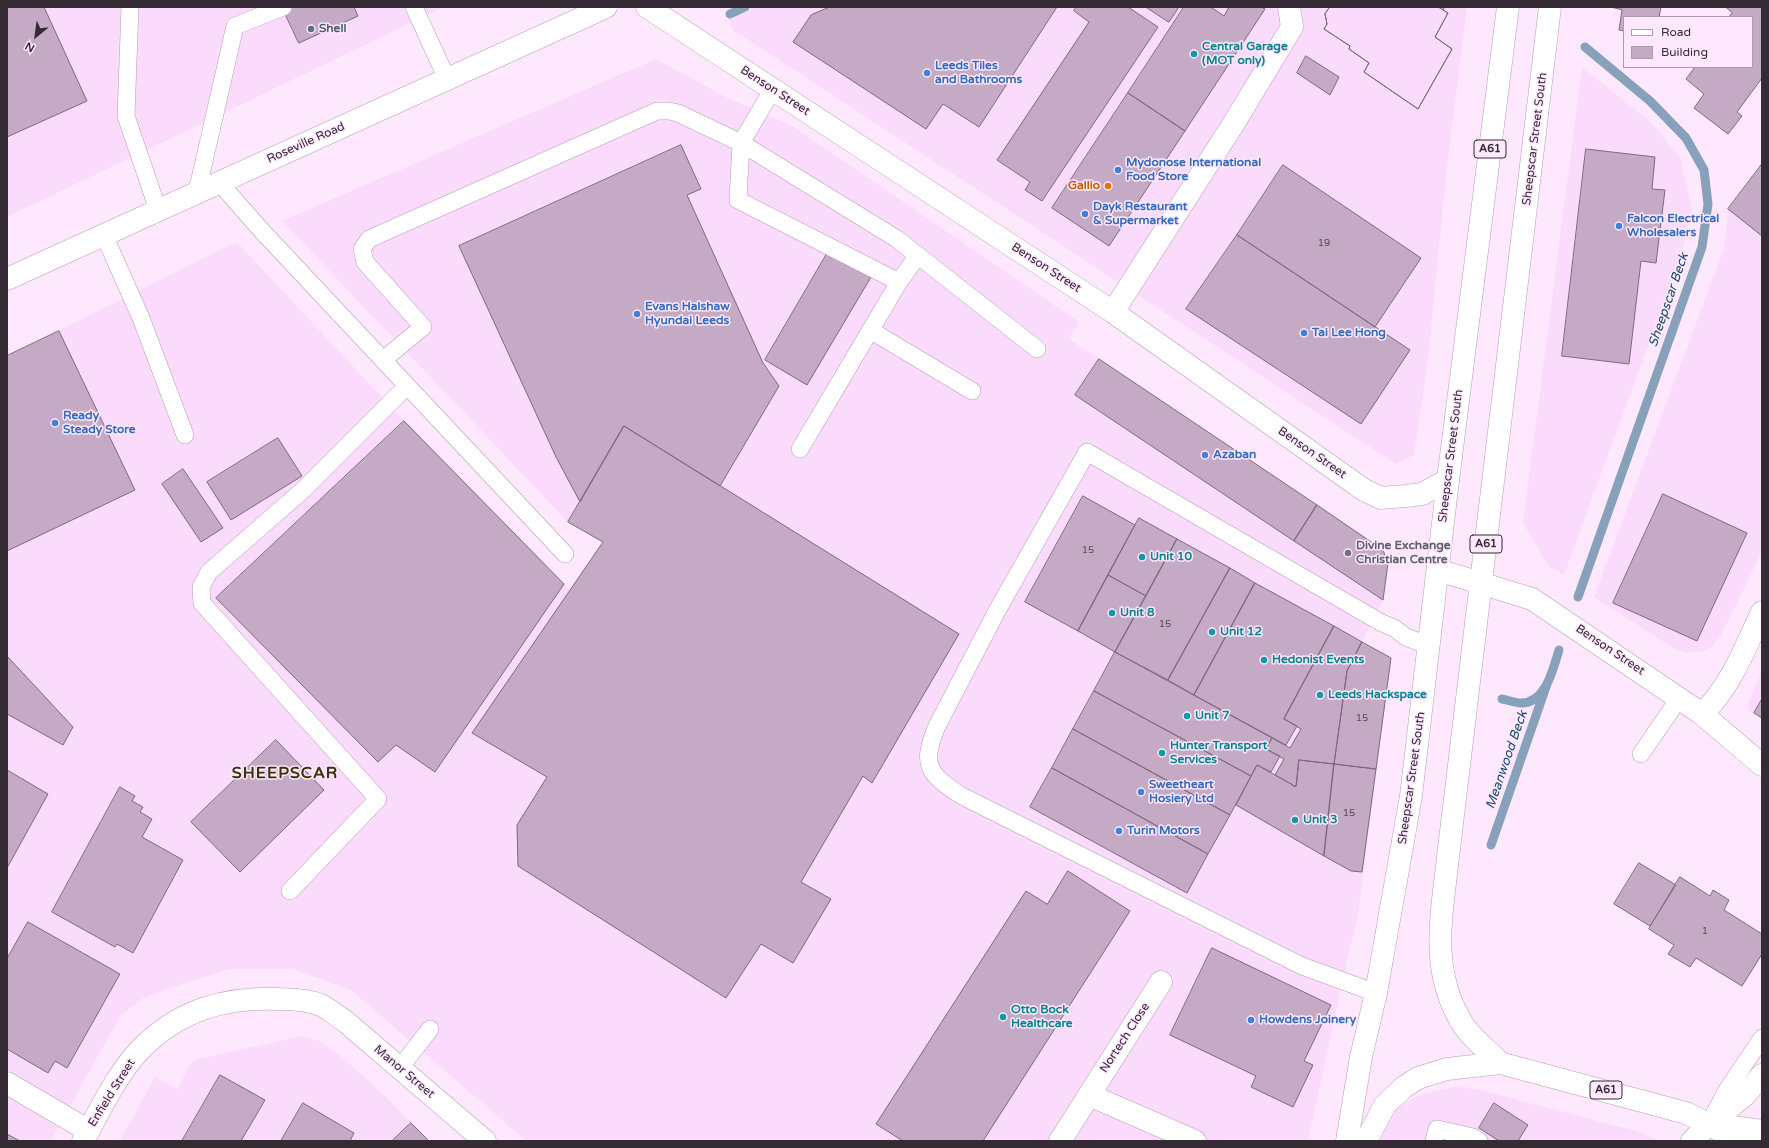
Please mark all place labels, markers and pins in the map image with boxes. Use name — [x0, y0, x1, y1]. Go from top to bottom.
place label: Shell — [319, 22, 346, 36]
marker: Shell — [306, 24, 316, 34]
place label: Central Garage (MOT only) — [1202, 40, 1288, 68]
marker: Central Garage (MOT only) — [1189, 49, 1199, 59]
place label: Leeds Tiles and Bathrooms — [935, 59, 1022, 87]
marker: Leeds Tiles and Bathrooms — [922, 68, 932, 78]
place label: Mydonose International Food Store — [1126, 156, 1261, 184]
marker: Mydonose International Food Store — [1113, 165, 1123, 175]
place label: Gallio — [1068, 179, 1100, 193]
marker: Gallio — [1103, 181, 1113, 191]
place label: Dayk Restaurant & Supermarket — [1093, 200, 1187, 228]
marker: Dayk Restaurant & Supermarket — [1080, 209, 1090, 219]
place label: Falcon Electrical Wholesalers — [1627, 212, 1719, 240]
marker: Falcon Electrical Wholesalers — [1614, 221, 1624, 231]
place label: Evans Halshaw Hyundai Leeds — [645, 300, 730, 328]
marker: Evans Halshaw Hyundai Leeds — [632, 309, 642, 319]
place label: Tai Lee Hong — [1312, 326, 1386, 340]
marker: Tai Lee Hong — [1299, 328, 1309, 338]
place label: Ready Steady Store — [63, 409, 135, 437]
marker: Ready Steady Store — [50, 418, 60, 428]
place label: Azaban — [1213, 448, 1256, 462]
marker: Azaban — [1200, 450, 1210, 460]
place label: Divine Exchange Christian Centre — [1356, 539, 1451, 567]
marker: Divine Exchange Christian Centre — [1343, 548, 1353, 558]
place label: Unit 10 — [1150, 550, 1192, 564]
marker: Unit 10 — [1137, 552, 1147, 562]
place label: Unit 8 — [1120, 606, 1154, 620]
marker: Unit 8 — [1107, 608, 1117, 618]
place label: Unit 12 — [1220, 625, 1262, 639]
marker: Unit 12 — [1207, 627, 1217, 637]
place label: Hedonist Events — [1272, 653, 1364, 667]
marker: Hedonist Events — [1259, 655, 1269, 665]
place label: Leeds Hackspace — [1328, 688, 1427, 702]
marker: Leeds Hackspace — [1315, 690, 1325, 700]
place label: Unit 7 — [1195, 709, 1229, 723]
marker: Unit 7 — [1182, 711, 1192, 721]
place label: Hunter Transport Services — [1170, 739, 1267, 767]
marker: Hunter Transport Services — [1157, 748, 1167, 758]
place label: Sweetheart Hosiery Ltd — [1149, 778, 1214, 806]
marker: Sweetheart Hosiery Ltd — [1136, 787, 1146, 797]
place label: Unit 3 — [1303, 813, 1337, 827]
marker: Unit 3 — [1290, 815, 1300, 825]
place label: Turin Motors — [1127, 824, 1200, 838]
marker: Turin Motors — [1114, 826, 1124, 836]
place label: Otto Bock Healthcare — [1011, 1003, 1073, 1031]
marker: Otto Bock Healthcare — [998, 1012, 1008, 1022]
place label: Howdens Joinery — [1259, 1013, 1356, 1027]
marker: Howdens Joinery — [1246, 1015, 1256, 1025]

